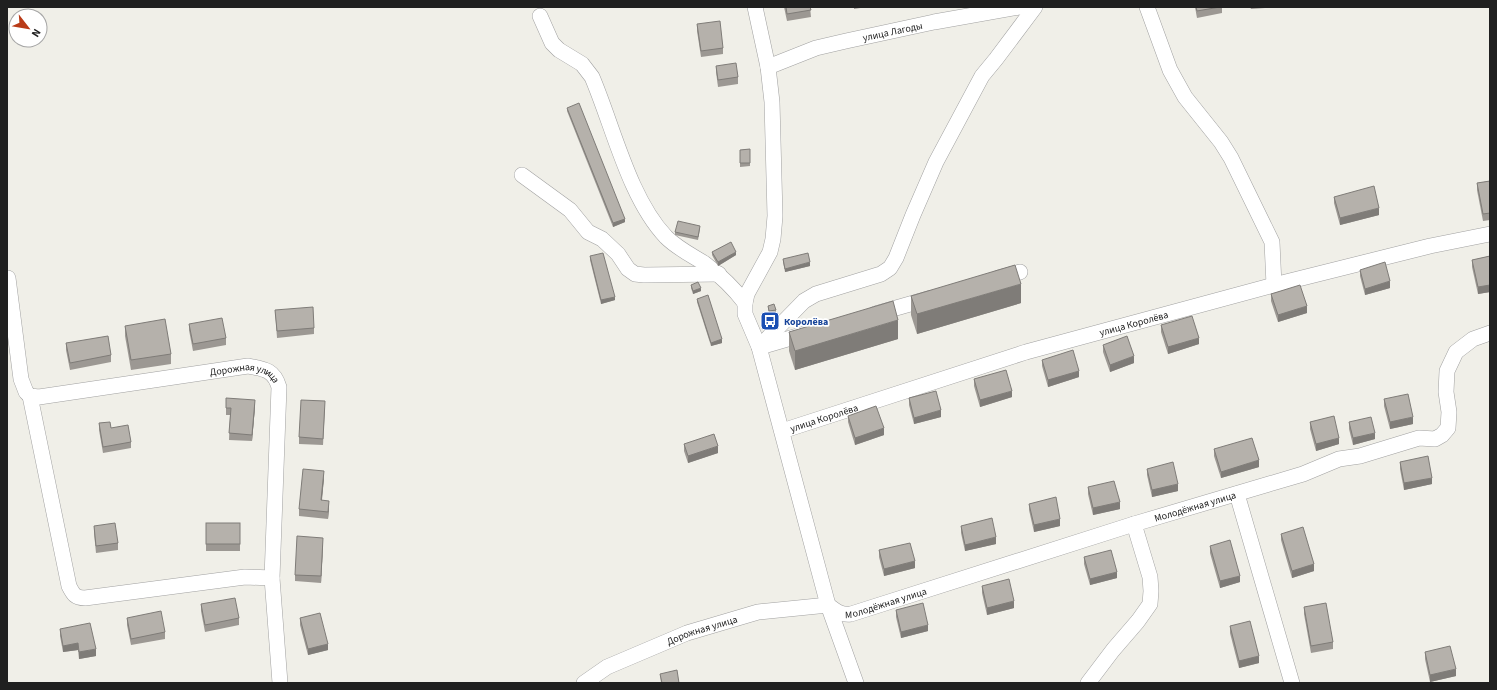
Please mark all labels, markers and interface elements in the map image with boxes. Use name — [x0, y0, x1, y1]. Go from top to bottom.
north arrow — [8, 8, 48, 48]
street label: улица Лагоды — [862, 19, 924, 45]
text: N — [28, 26, 44, 40]
street label: улица Королёва — [1098, 308, 1170, 340]
bus stop icon: Королёва — [759, 310, 781, 332]
place label: Королёва — [784, 315, 828, 329]
street label: Дорожная улица — [209, 360, 283, 386]
street label: улица Королёва — [788, 401, 860, 436]
street label: Молодёжная улица — [1153, 488, 1238, 526]
street label: Молодёжная улица — [845, 584, 929, 622]
street label: Дорожная улица — [665, 613, 739, 649]

